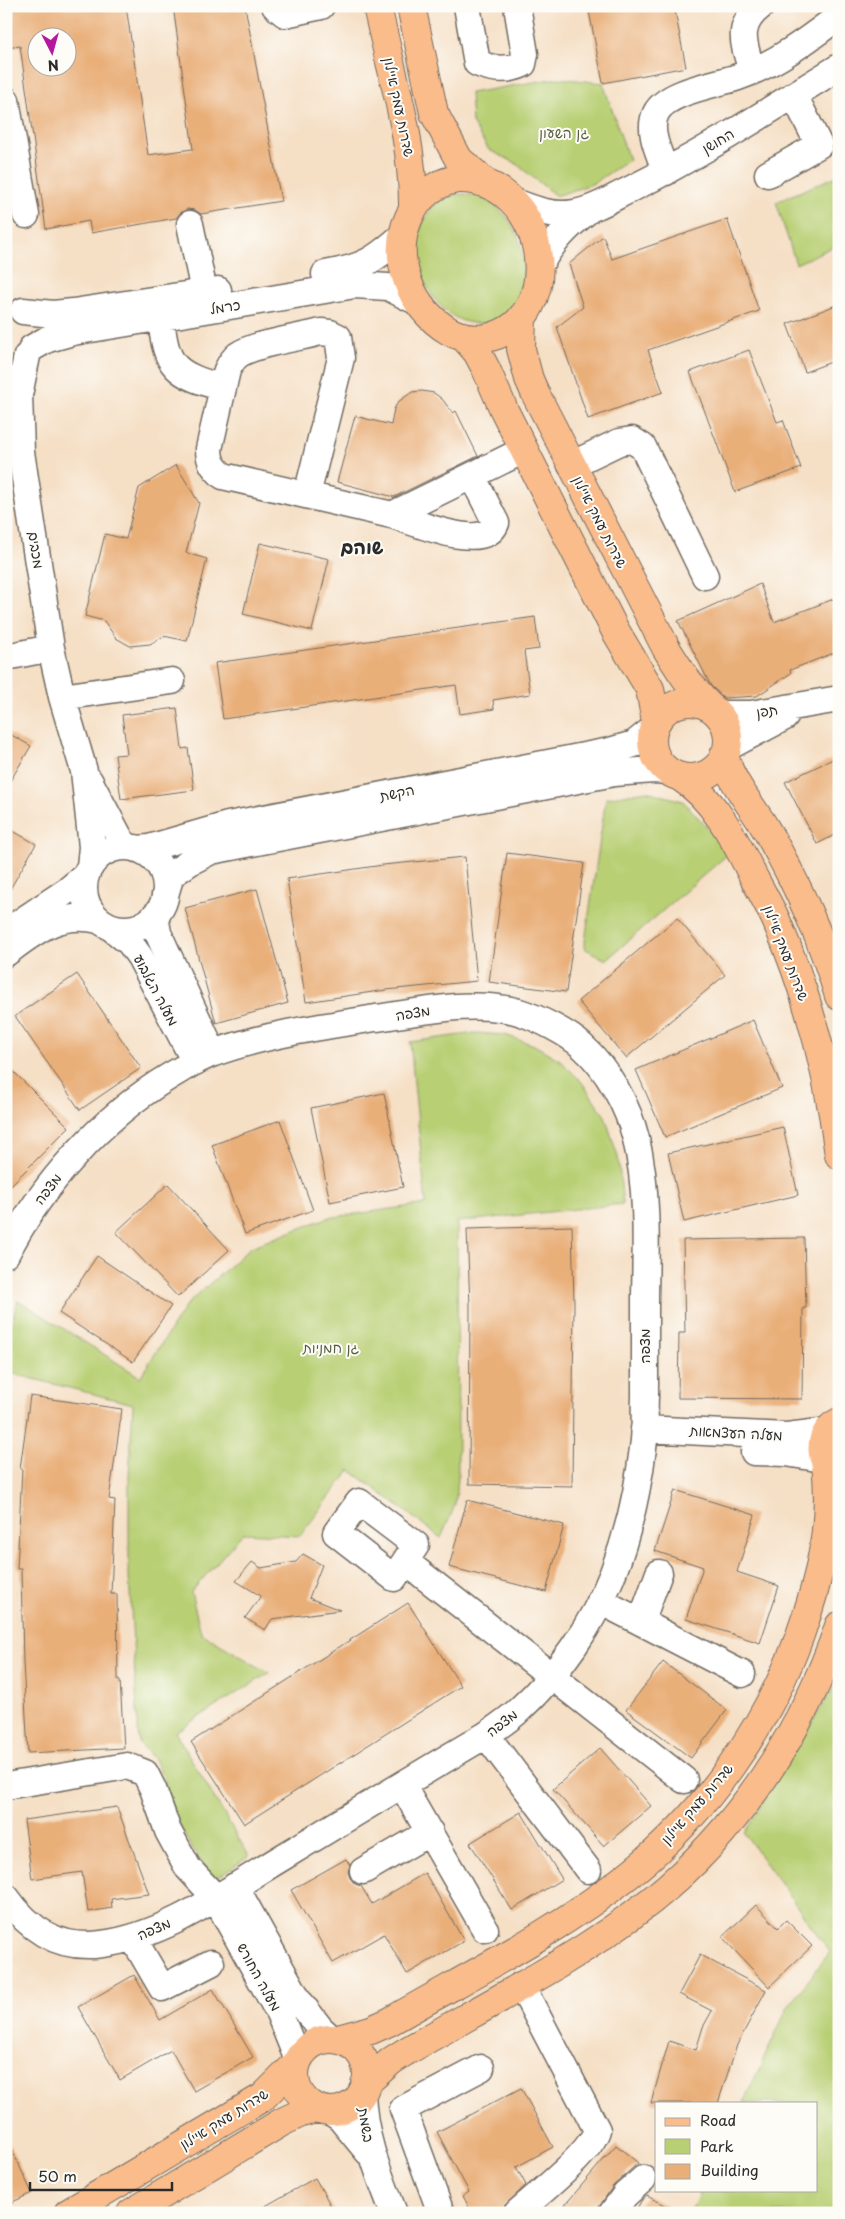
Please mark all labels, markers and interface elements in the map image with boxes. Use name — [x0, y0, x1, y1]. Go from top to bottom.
north arrow — [28, 28, 78, 78]
text: N — [47, 54, 60, 76]
street label: שדרות עמק איילון — [379, 55, 420, 159]
park label: גן השעון — [539, 122, 589, 143]
street label: החושן — [698, 123, 738, 158]
street label: כרמל — [208, 294, 242, 319]
street label: שדרות עמק איילון — [568, 472, 633, 572]
street label: מכבים — [23, 530, 50, 570]
district label: שוהם — [340, 532, 384, 560]
street label: תפן — [755, 698, 779, 723]
street label: הקשת — [377, 779, 416, 806]
street label: שדרות עמק איילון — [759, 902, 815, 1004]
street label: מעלה הגלבוע — [129, 950, 184, 1029]
street label: מצפה — [394, 999, 432, 1026]
street label: מצפה — [29, 1169, 67, 1209]
street label: מצפה — [634, 1329, 655, 1363]
park label: גן חמניות — [302, 1337, 360, 1358]
street label: מעלה העצמאות — [688, 1420, 783, 1445]
street label: מצפה — [481, 1704, 522, 1741]
street label: שדרות עמק איילון — [655, 1758, 738, 1849]
street label: מצפה — [134, 1912, 174, 1945]
street label: מעלה החורש — [232, 1939, 287, 2015]
street label: שדרות עמק איילון — [175, 2083, 273, 2154]
legend — [655, 2102, 818, 2192]
street label: בשמת — [353, 2105, 380, 2144]
text: Road — [700, 2108, 736, 2131]
text: Park — [700, 2134, 734, 2157]
text: Building — [700, 2158, 759, 2181]
scale bar — [30, 2159, 172, 2191]
text: 50 m — [38, 2164, 77, 2187]

